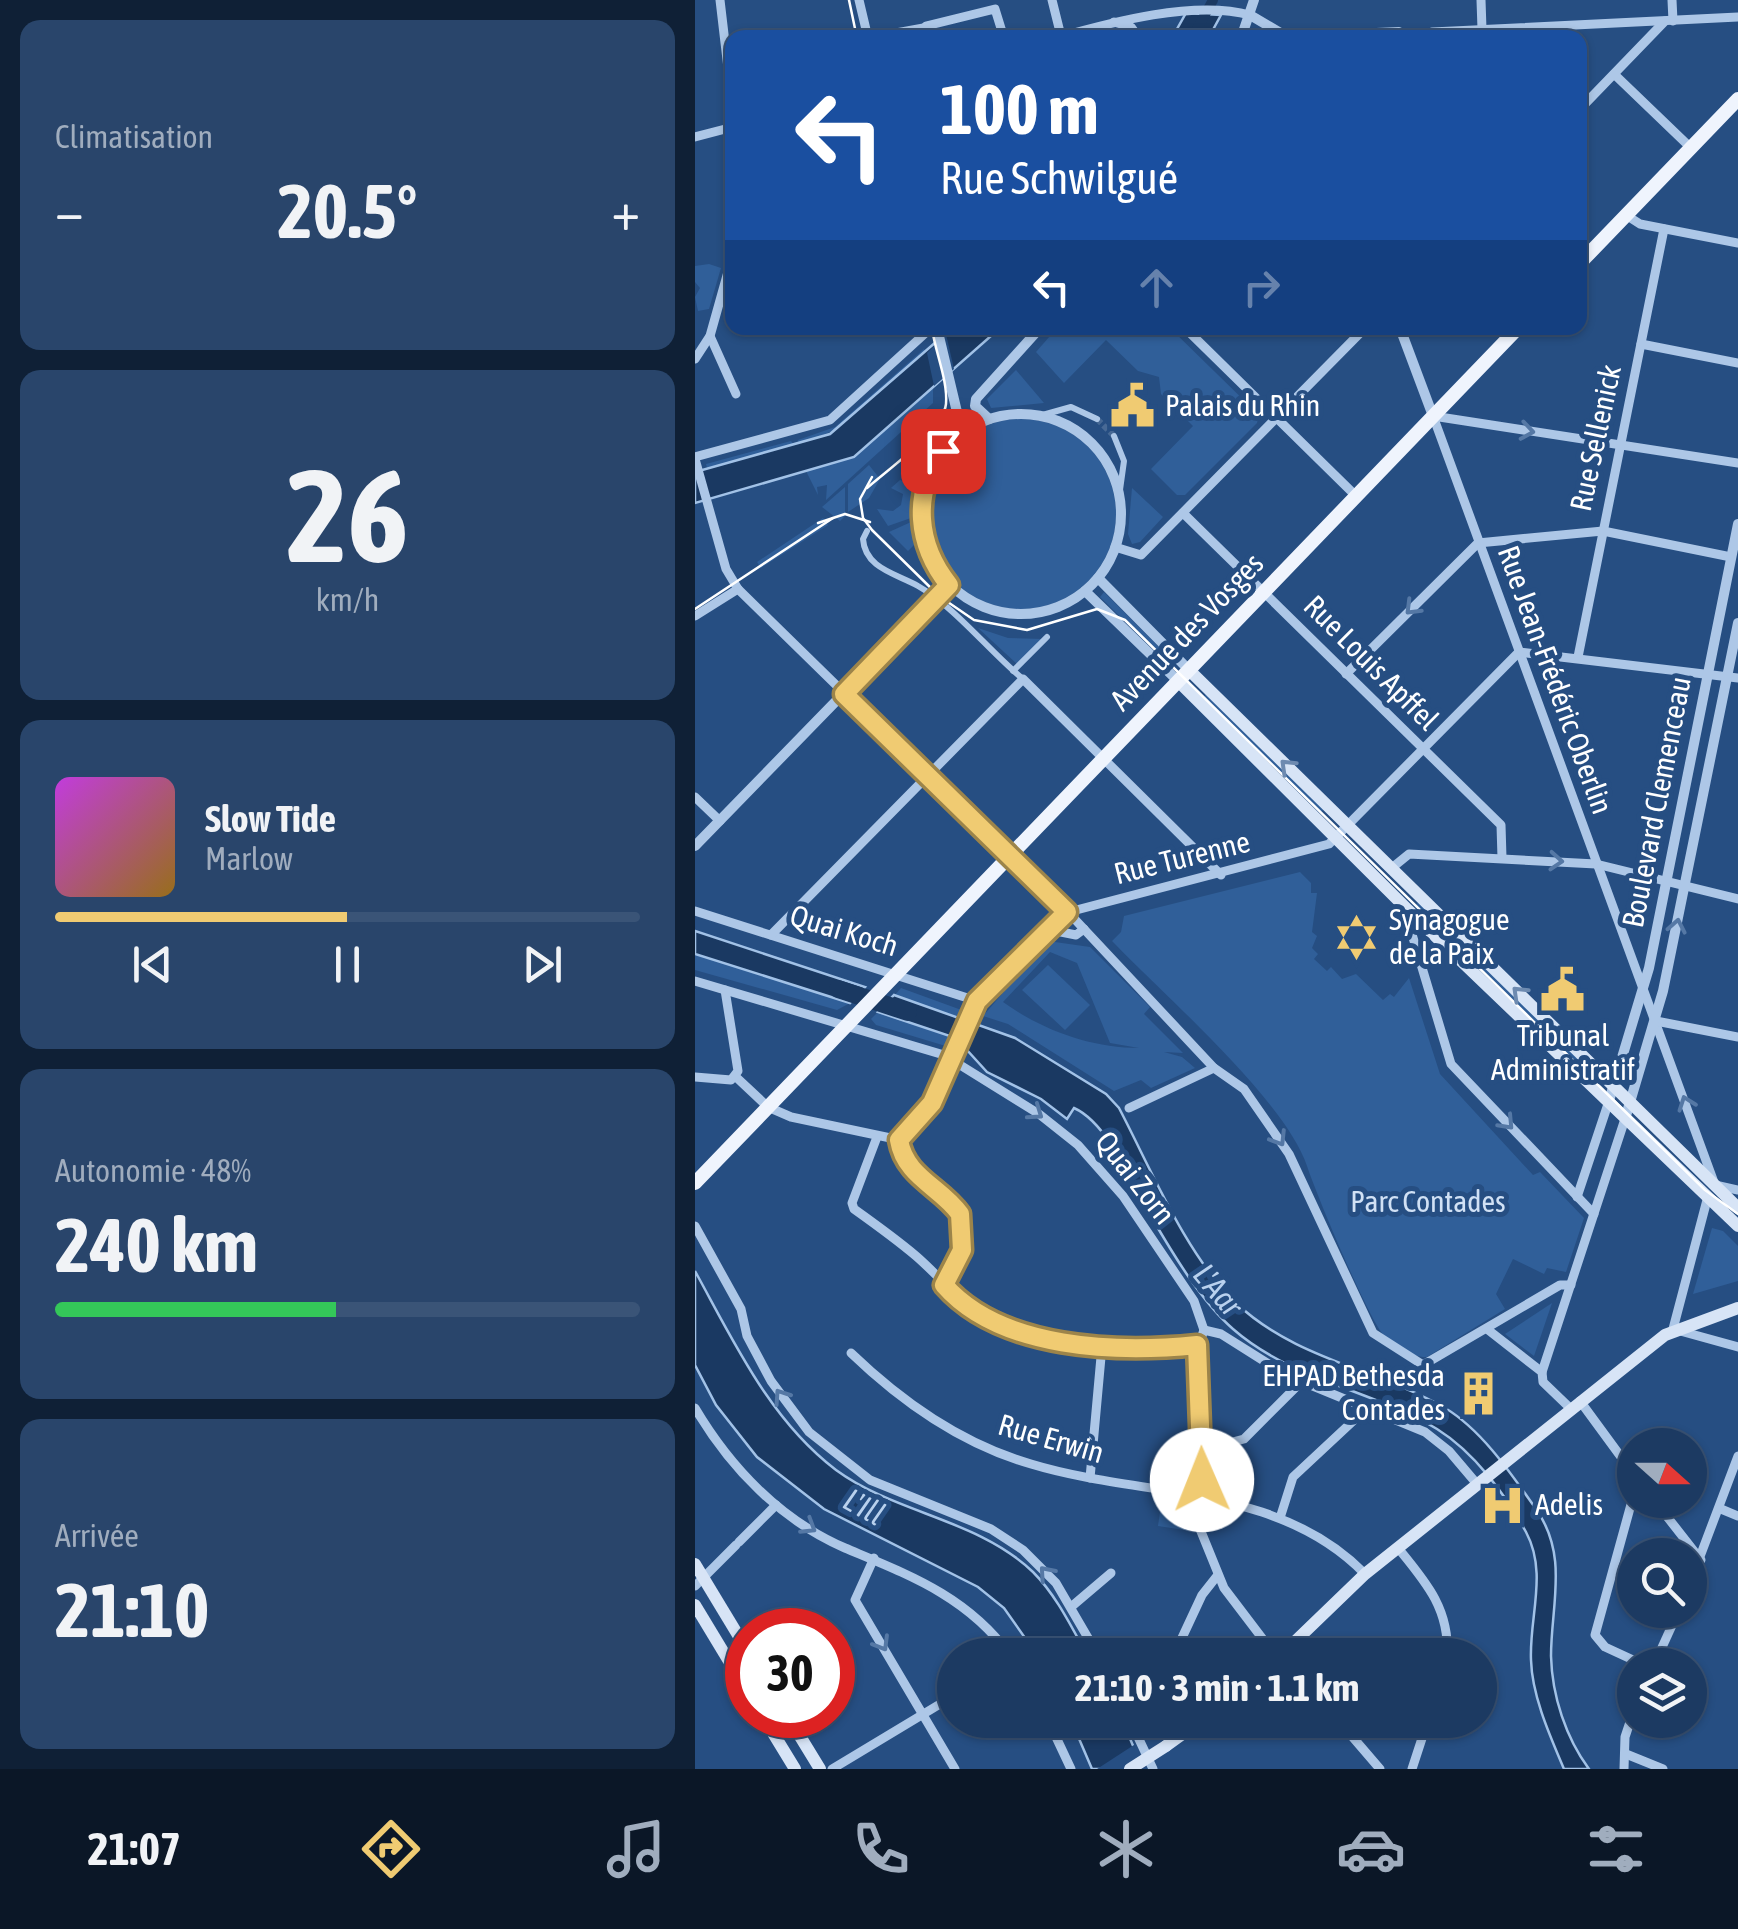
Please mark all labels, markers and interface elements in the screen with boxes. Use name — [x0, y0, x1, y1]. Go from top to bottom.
text: 100 m — [940, 69, 1099, 149]
icon: left — [775, 70, 905, 200]
text: Climatisation — [55, 118, 213, 155]
text: Rue Schwilgué — [940, 152, 1178, 204]
text: 20.5° — [278, 168, 417, 254]
text: − — [55, 179, 84, 242]
text: + — [611, 179, 640, 242]
icon: left — [1024, 260, 1079, 315]
icon: ahead — [1129, 260, 1184, 315]
icon: right — [1234, 260, 1289, 315]
street label: Rue Sellenick — [1563, 362, 1627, 514]
public building icon: Palais du Rhin — [1108, 382, 1156, 430]
place label: Palais du Rhin — [1165, 388, 1320, 422]
pin — [901, 409, 986, 494]
one-way arrow — [1518, 419, 1535, 440]
icon: arrive — [916, 424, 971, 479]
text: 26 — [286, 441, 409, 590]
street label: Rue Jean-Frédéric Oberlin — [1492, 541, 1620, 818]
street label: Avenue des Vosges — [1103, 546, 1270, 717]
text: km/h — [316, 581, 379, 618]
street label: Rue Louis Apffel — [1298, 588, 1446, 736]
one-way arrow — [1406, 596, 1424, 614]
street label: Boulevard Clemenceau — [1615, 674, 1697, 930]
one-way arrow — [1281, 759, 1299, 777]
text: Slow Tide — [205, 797, 336, 840]
street label: Rue Turenne — [1110, 824, 1253, 890]
text: Marlow — [205, 840, 293, 877]
one-way arrow — [1548, 850, 1564, 871]
street label: Quai Koch — [786, 898, 902, 963]
place label: Synagogue de la Paix — [1389, 902, 1510, 970]
synagogue icon: Synagogue de la Paix — [1332, 913, 1380, 961]
one-way arrow — [1665, 918, 1686, 935]
icon: previous — [125, 937, 180, 992]
icon: pause — [320, 937, 375, 992]
icon: next — [515, 937, 570, 992]
public building icon: Tribunal Administratif — [1539, 965, 1587, 1013]
one-way arrow — [1512, 987, 1530, 1005]
place label: Tribunal Administratif — [1491, 1018, 1635, 1086]
one-way arrow — [1677, 1096, 1698, 1113]
one-way arrow — [1026, 1100, 1044, 1119]
one-way arrow — [1495, 1111, 1513, 1130]
street label: Quai Zorn — [1089, 1124, 1182, 1230]
one-way arrow — [1267, 1128, 1286, 1146]
text: Autonomie · 48% — [55, 1152, 251, 1189]
park label: Parc Contades — [1350, 1184, 1506, 1218]
text: 240 km — [55, 1202, 258, 1288]
water label: L'Aar — [1186, 1256, 1252, 1324]
place label: EHPAD Bethesda Contades — [1262, 1358, 1445, 1426]
building icon: EHPAD Bethesda Contades — [1454, 1369, 1502, 1417]
one-way arrow — [775, 1389, 793, 1408]
street label: Rue Erwin — [995, 1407, 1108, 1469]
position arrow — [1150, 1428, 1254, 1532]
north arrow — [1617, 1428, 1707, 1518]
map controls — [1617, 1428, 1707, 1738]
water label: L'Ill — [837, 1480, 891, 1533]
hospital icon: Adelis — [1478, 1481, 1526, 1529]
place label: Adelis — [1535, 1487, 1603, 1521]
one-way arrow — [798, 1515, 816, 1534]
text: Arrivée — [55, 1517, 139, 1554]
button: search — [1617, 1538, 1707, 1628]
one-way arrow — [1040, 1566, 1058, 1585]
text: 21:10 — [55, 1567, 209, 1653]
speed limit sign: 30 — [725, 1608, 855, 1738]
one-way arrow — [870, 1633, 889, 1651]
button: layers — [1617, 1648, 1707, 1738]
text: 21:10 · 3 min · 1.1 km — [1075, 1666, 1359, 1709]
icon: directions — [356, 1814, 426, 1884]
icon: music — [601, 1814, 671, 1884]
icon: phone — [846, 1814, 916, 1884]
icon: climate — [1091, 1814, 1161, 1884]
icon: car — [1336, 1814, 1406, 1884]
icon: filters — [1581, 1814, 1651, 1884]
text: 21:07 — [87, 1823, 181, 1875]

